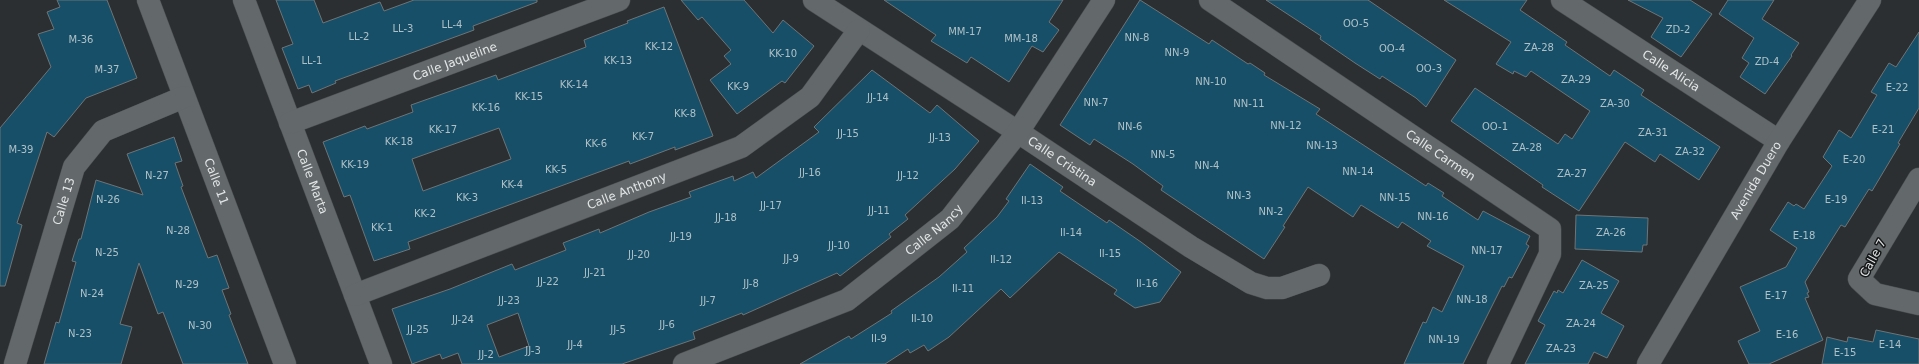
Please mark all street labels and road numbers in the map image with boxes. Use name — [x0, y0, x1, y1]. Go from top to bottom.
street label: Calle Jaqueline — [411, 39, 499, 83]
street label: Calle Alicia — [1640, 47, 1702, 95]
street label: Calle Carmen — [1403, 127, 1478, 184]
street label: Calle Cristina — [1025, 133, 1099, 189]
street label: Avenida Duero — [1728, 139, 1784, 222]
street label: Calle Marta — [294, 147, 331, 216]
street label: Calle 11 — [201, 156, 232, 207]
street label: Calle Anthony — [585, 169, 668, 212]
street label: Calle 13 — [50, 176, 77, 227]
street label: Calle Nancy — [903, 202, 966, 258]
street label: Calle 7 — [1857, 237, 1889, 279]

